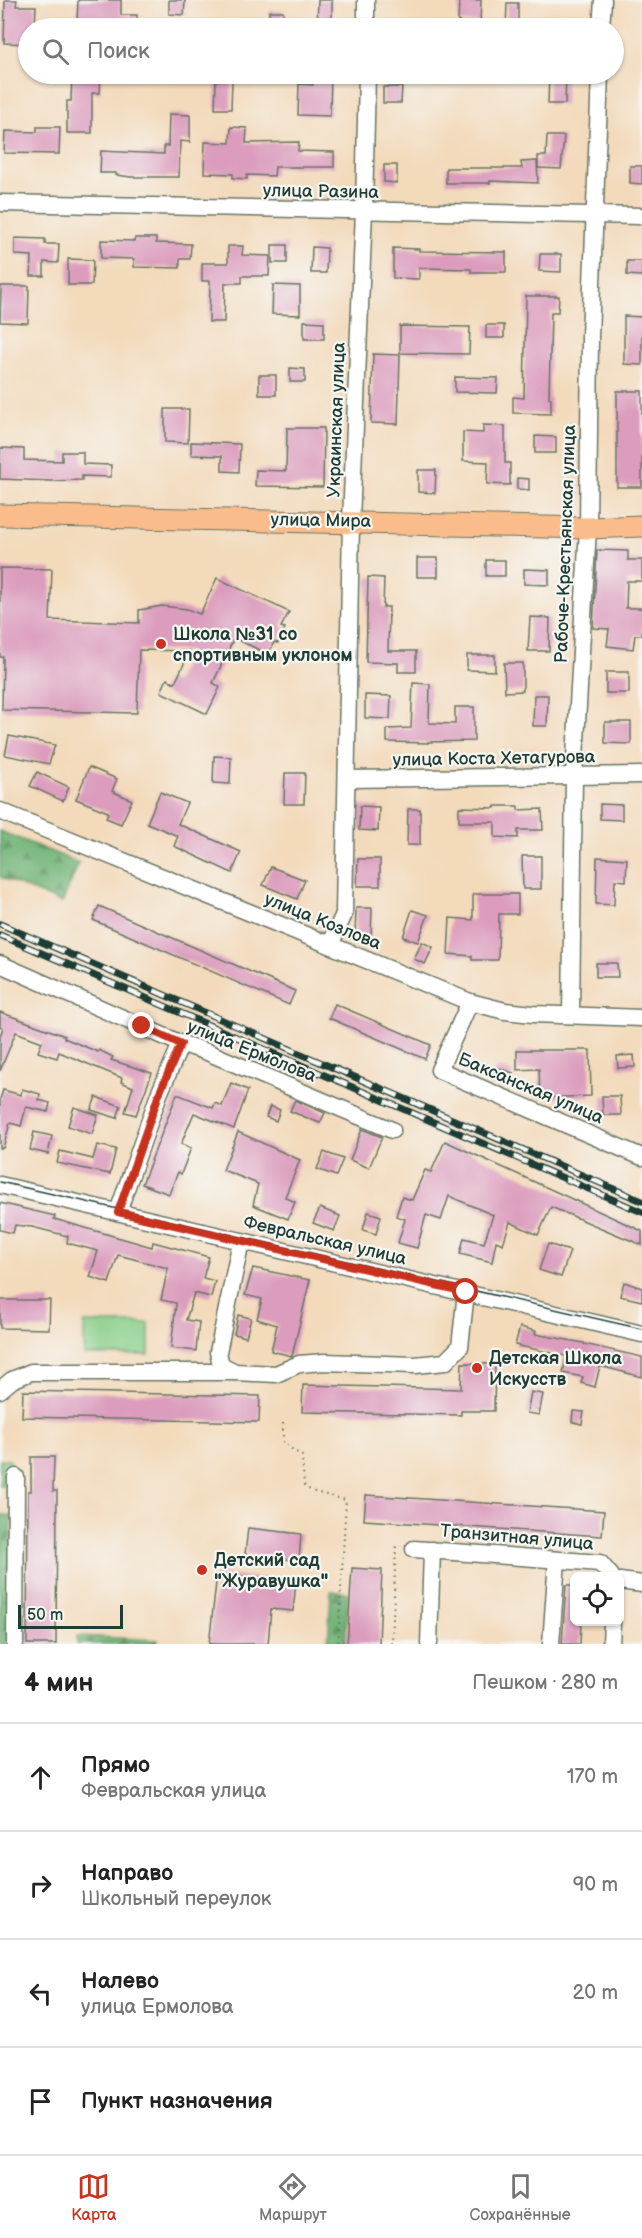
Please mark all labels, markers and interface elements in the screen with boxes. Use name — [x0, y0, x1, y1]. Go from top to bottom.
search box — [18, 18, 624, 84]
icon: search — [39, 35, 72, 68]
text: Поиск — [87, 38, 150, 65]
street label: улица Разина — [263, 180, 380, 203]
street label: Украинская улица — [323, 341, 350, 498]
street label: Рабоче-Крестьянская улица — [551, 424, 580, 664]
street label: улица Мира — [271, 509, 372, 532]
place label: Школа №31 со спортивным уклоном — [173, 624, 353, 666]
marker: Школа №31 со спортивным уклоном — [154, 637, 168, 651]
street label: улица Коста Хетагурова — [393, 746, 596, 771]
street label: улица Козлова — [261, 889, 384, 955]
route end — [128, 1012, 154, 1038]
street label: улица Ермолова — [184, 1016, 320, 1087]
street label: Баксанская улица — [455, 1048, 607, 1129]
street label: Февральская улица — [241, 1212, 409, 1270]
route start — [452, 1278, 478, 1304]
place label: Детская Школа Искусств — [489, 1348, 622, 1390]
marker: Детская Школа Искусств — [470, 1361, 484, 1375]
street label: Транзитная улица — [439, 1520, 595, 1555]
place label: Детский сад "Журавушка" — [214, 1550, 328, 1592]
marker: Детский сад "Журавушка" — [195, 1563, 209, 1577]
map controls — [570, 1572, 624, 1626]
button: locate — [570, 1572, 624, 1626]
scale bar — [18, 1602, 123, 1630]
text: 50 m — [27, 1606, 63, 1625]
text: 4 мин — [24, 1668, 93, 1699]
text: Пешком · 280 m — [472, 1671, 618, 1695]
text: Прямо — [81, 1752, 150, 1779]
icon: ahead — [24, 1761, 57, 1794]
text: 170 m — [567, 1765, 618, 1789]
text: Февральская улица — [81, 1779, 266, 1803]
text: Направо — [81, 1860, 173, 1887]
icon: right — [24, 1869, 57, 1902]
text: 90 m — [573, 1873, 618, 1897]
text: Школьный переулок — [81, 1887, 271, 1911]
text: Налево — [81, 1968, 159, 1995]
icon: left — [24, 1977, 57, 2010]
text: 20 m — [573, 1981, 618, 2005]
text: улица Ермолова — [81, 1995, 234, 2019]
icon: arrive — [24, 2085, 57, 2118]
text: Пункт назначения — [81, 2088, 273, 2115]
tab: Карта — [71, 2170, 116, 2225]
tab: Маршрут — [259, 2170, 327, 2225]
tab: Сохранённые — [470, 2170, 571, 2225]

